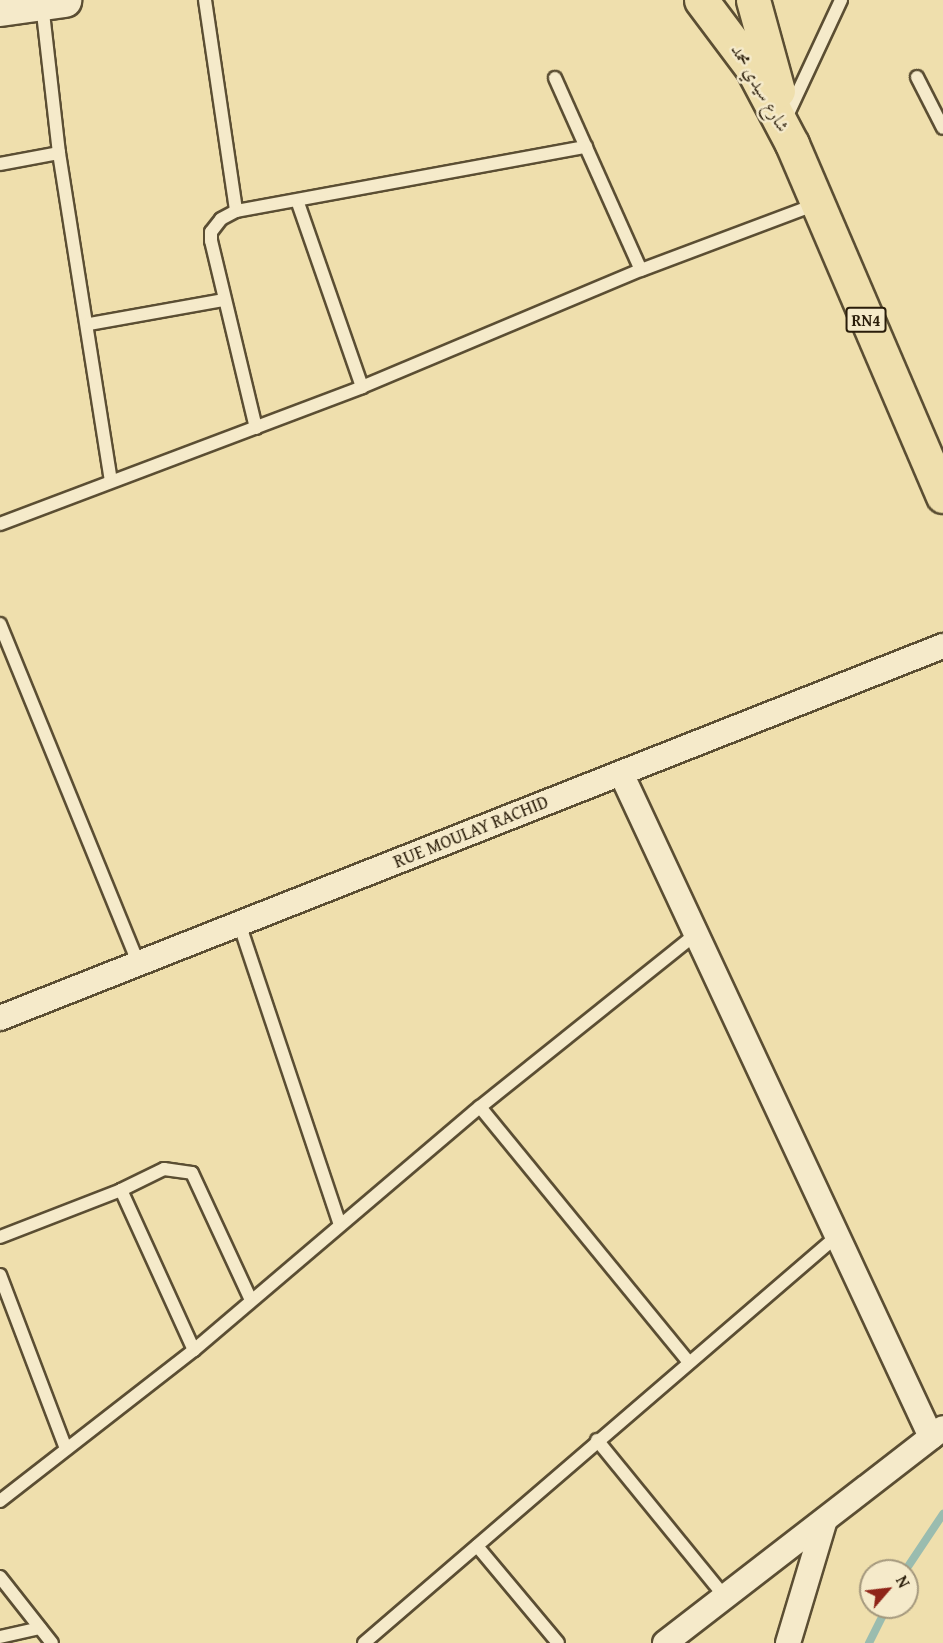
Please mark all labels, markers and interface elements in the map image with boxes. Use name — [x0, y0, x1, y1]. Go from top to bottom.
street label: شارع سيدي محمد — [726, 40, 794, 136]
road number: RN4 — [845, 307, 887, 333]
street label: RUE MOULAY RACHID — [390, 791, 552, 873]
north arrow — [859, 1559, 919, 1619]
text: N — [890, 1571, 916, 1592]

